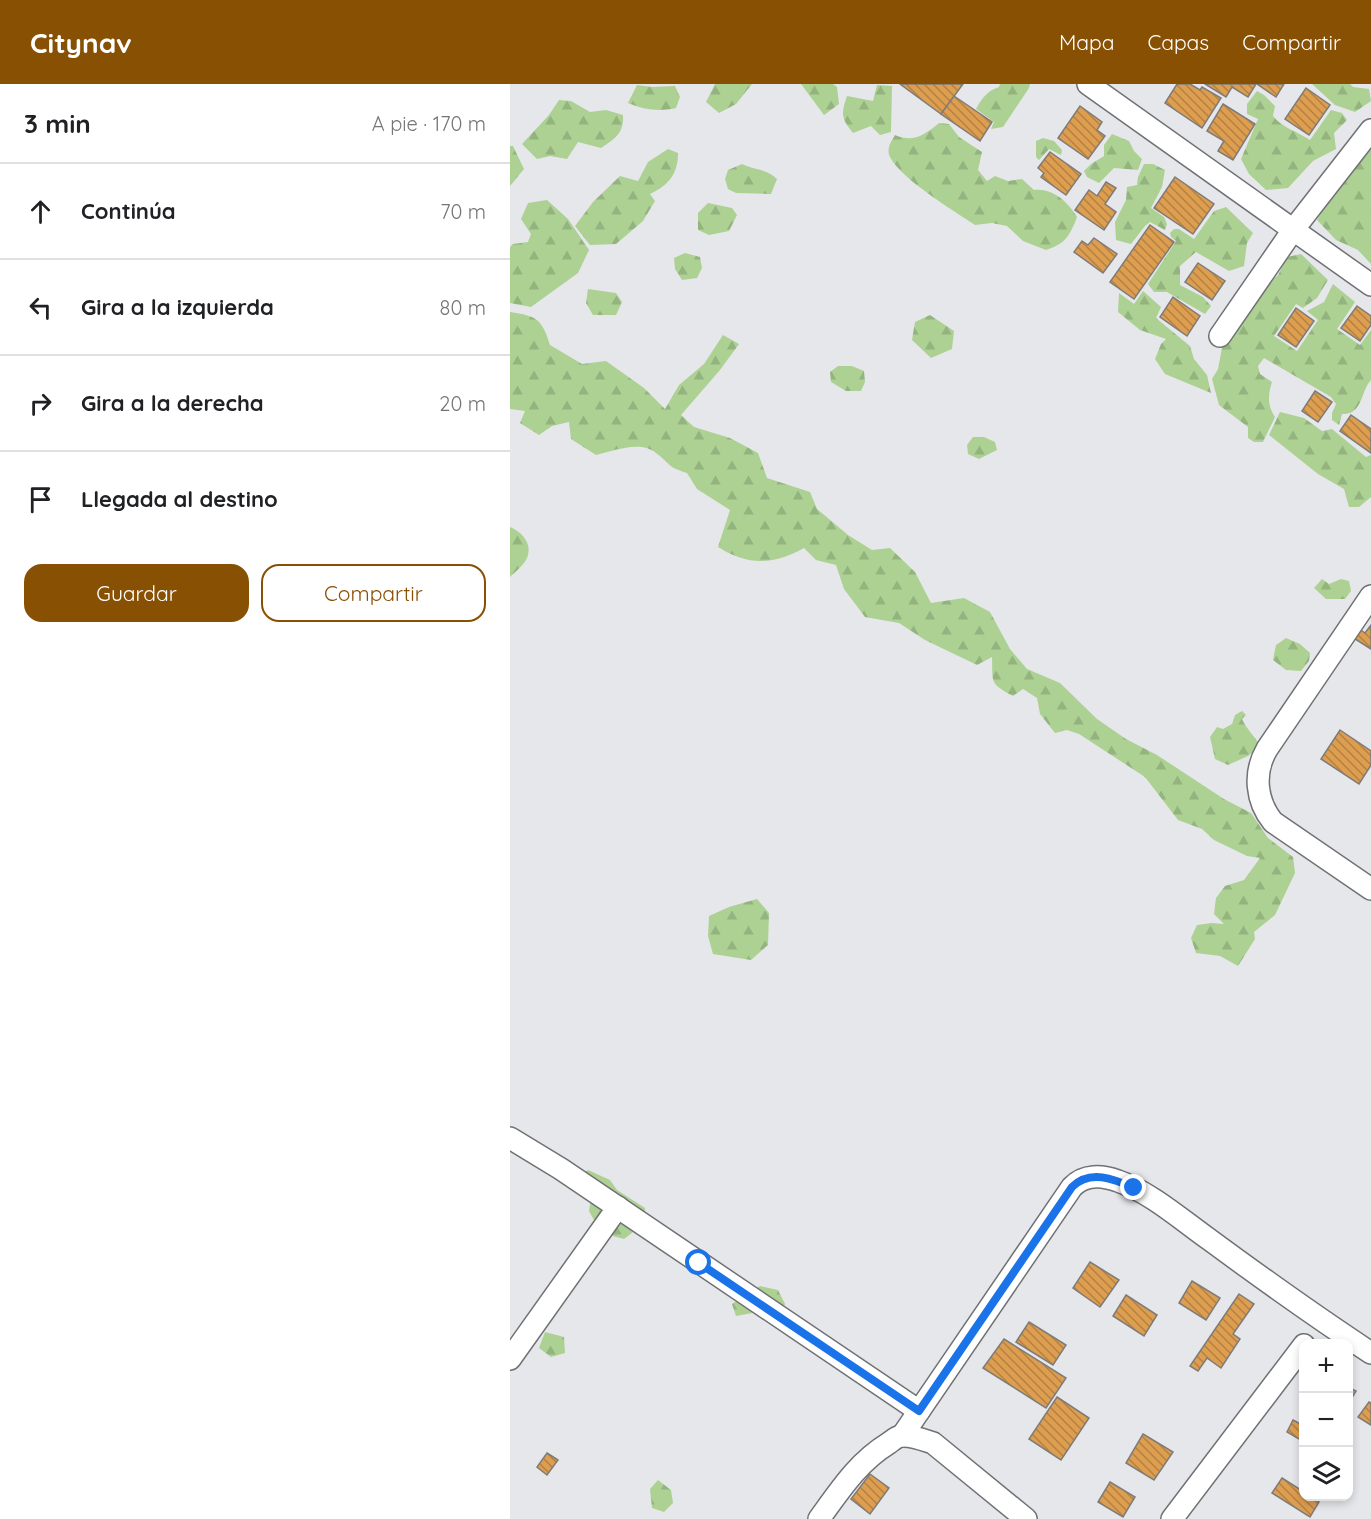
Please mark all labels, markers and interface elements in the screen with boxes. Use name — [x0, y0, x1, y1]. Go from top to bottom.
text: Citynav — [30, 25, 132, 60]
text: Mapa — [1059, 29, 1114, 55]
text: Capas — [1147, 29, 1209, 55]
text: Compartir — [1242, 29, 1341, 55]
text: 3 min — [24, 107, 91, 140]
text: A pie · 170 m — [372, 111, 486, 136]
icon: ahead — [24, 195, 57, 228]
text: Continúa — [81, 197, 176, 225]
text: 70 m — [440, 199, 486, 224]
icon: left — [24, 291, 57, 324]
text: Gira a la izquierda — [81, 293, 274, 321]
text: 80 m — [440, 295, 486, 320]
icon: right — [24, 387, 57, 420]
text: Gira a la derecha — [81, 389, 264, 417]
text: 20 m — [439, 391, 486, 416]
icon: arrive — [24, 483, 57, 516]
text: Llegada al destino — [81, 485, 278, 513]
button: Guardar — [24, 564, 249, 622]
button: Compartir — [261, 564, 486, 622]
route end — [1120, 1174, 1146, 1200]
route start — [685, 1249, 711, 1275]
map controls — [1299, 1339, 1353, 1501]
button: + — [1299, 1339, 1353, 1393]
button: − — [1299, 1393, 1353, 1447]
button: layers — [1299, 1447, 1353, 1501]

